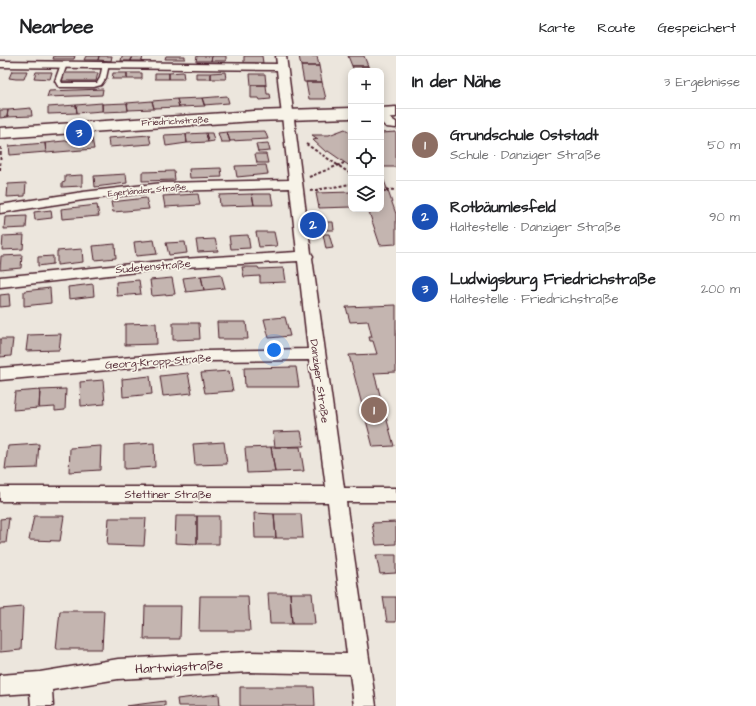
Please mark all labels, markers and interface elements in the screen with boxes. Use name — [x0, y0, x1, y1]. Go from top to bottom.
text: Nearbee — [20, 14, 94, 41]
text: Karte — [539, 18, 575, 38]
text: Route — [597, 18, 635, 38]
text: Gespeichert — [657, 18, 736, 38]
map controls — [348, 68, 384, 212]
button: + — [348, 68, 384, 104]
text: In der Nähe — [412, 70, 501, 94]
text: 3 Ergebnisse — [664, 73, 740, 91]
button: − — [348, 104, 384, 140]
street label: Friedrichstraße — [141, 113, 209, 130]
pin: 3 — [66, 118, 92, 148]
text: Grundschule Oststadt — [450, 125, 599, 146]
text: 1 — [424, 136, 426, 154]
text: 50 m — [707, 136, 740, 154]
button: locate — [348, 140, 384, 176]
text: Schule · Danziger Straße — [450, 146, 601, 164]
button: layers — [348, 176, 384, 212]
street label: Egerländer Straße — [107, 181, 187, 200]
text: Rotbäumlesfeld — [450, 197, 556, 218]
text: 2 — [421, 208, 429, 226]
text: 90 m — [709, 208, 740, 226]
pin: 2 — [300, 210, 326, 240]
text: Haltestelle · Danziger Straße — [450, 218, 621, 236]
street label: Sudetenstraße — [115, 256, 191, 277]
text: Ludwigsburg Friedrichstraße — [450, 269, 656, 290]
text: 3 — [422, 280, 428, 298]
text: 200 m — [701, 280, 740, 298]
text: Haltestelle · Friedrichstraße — [450, 290, 618, 308]
street label: Danziger Straße — [305, 338, 333, 424]
your location — [264, 340, 284, 360]
street label: Georg-Kropp-Straße — [104, 350, 212, 374]
pin: 1 — [361, 395, 387, 425]
street label: Stettiner Straße — [125, 487, 212, 502]
street label: Hartwigstraße — [135, 656, 223, 679]

